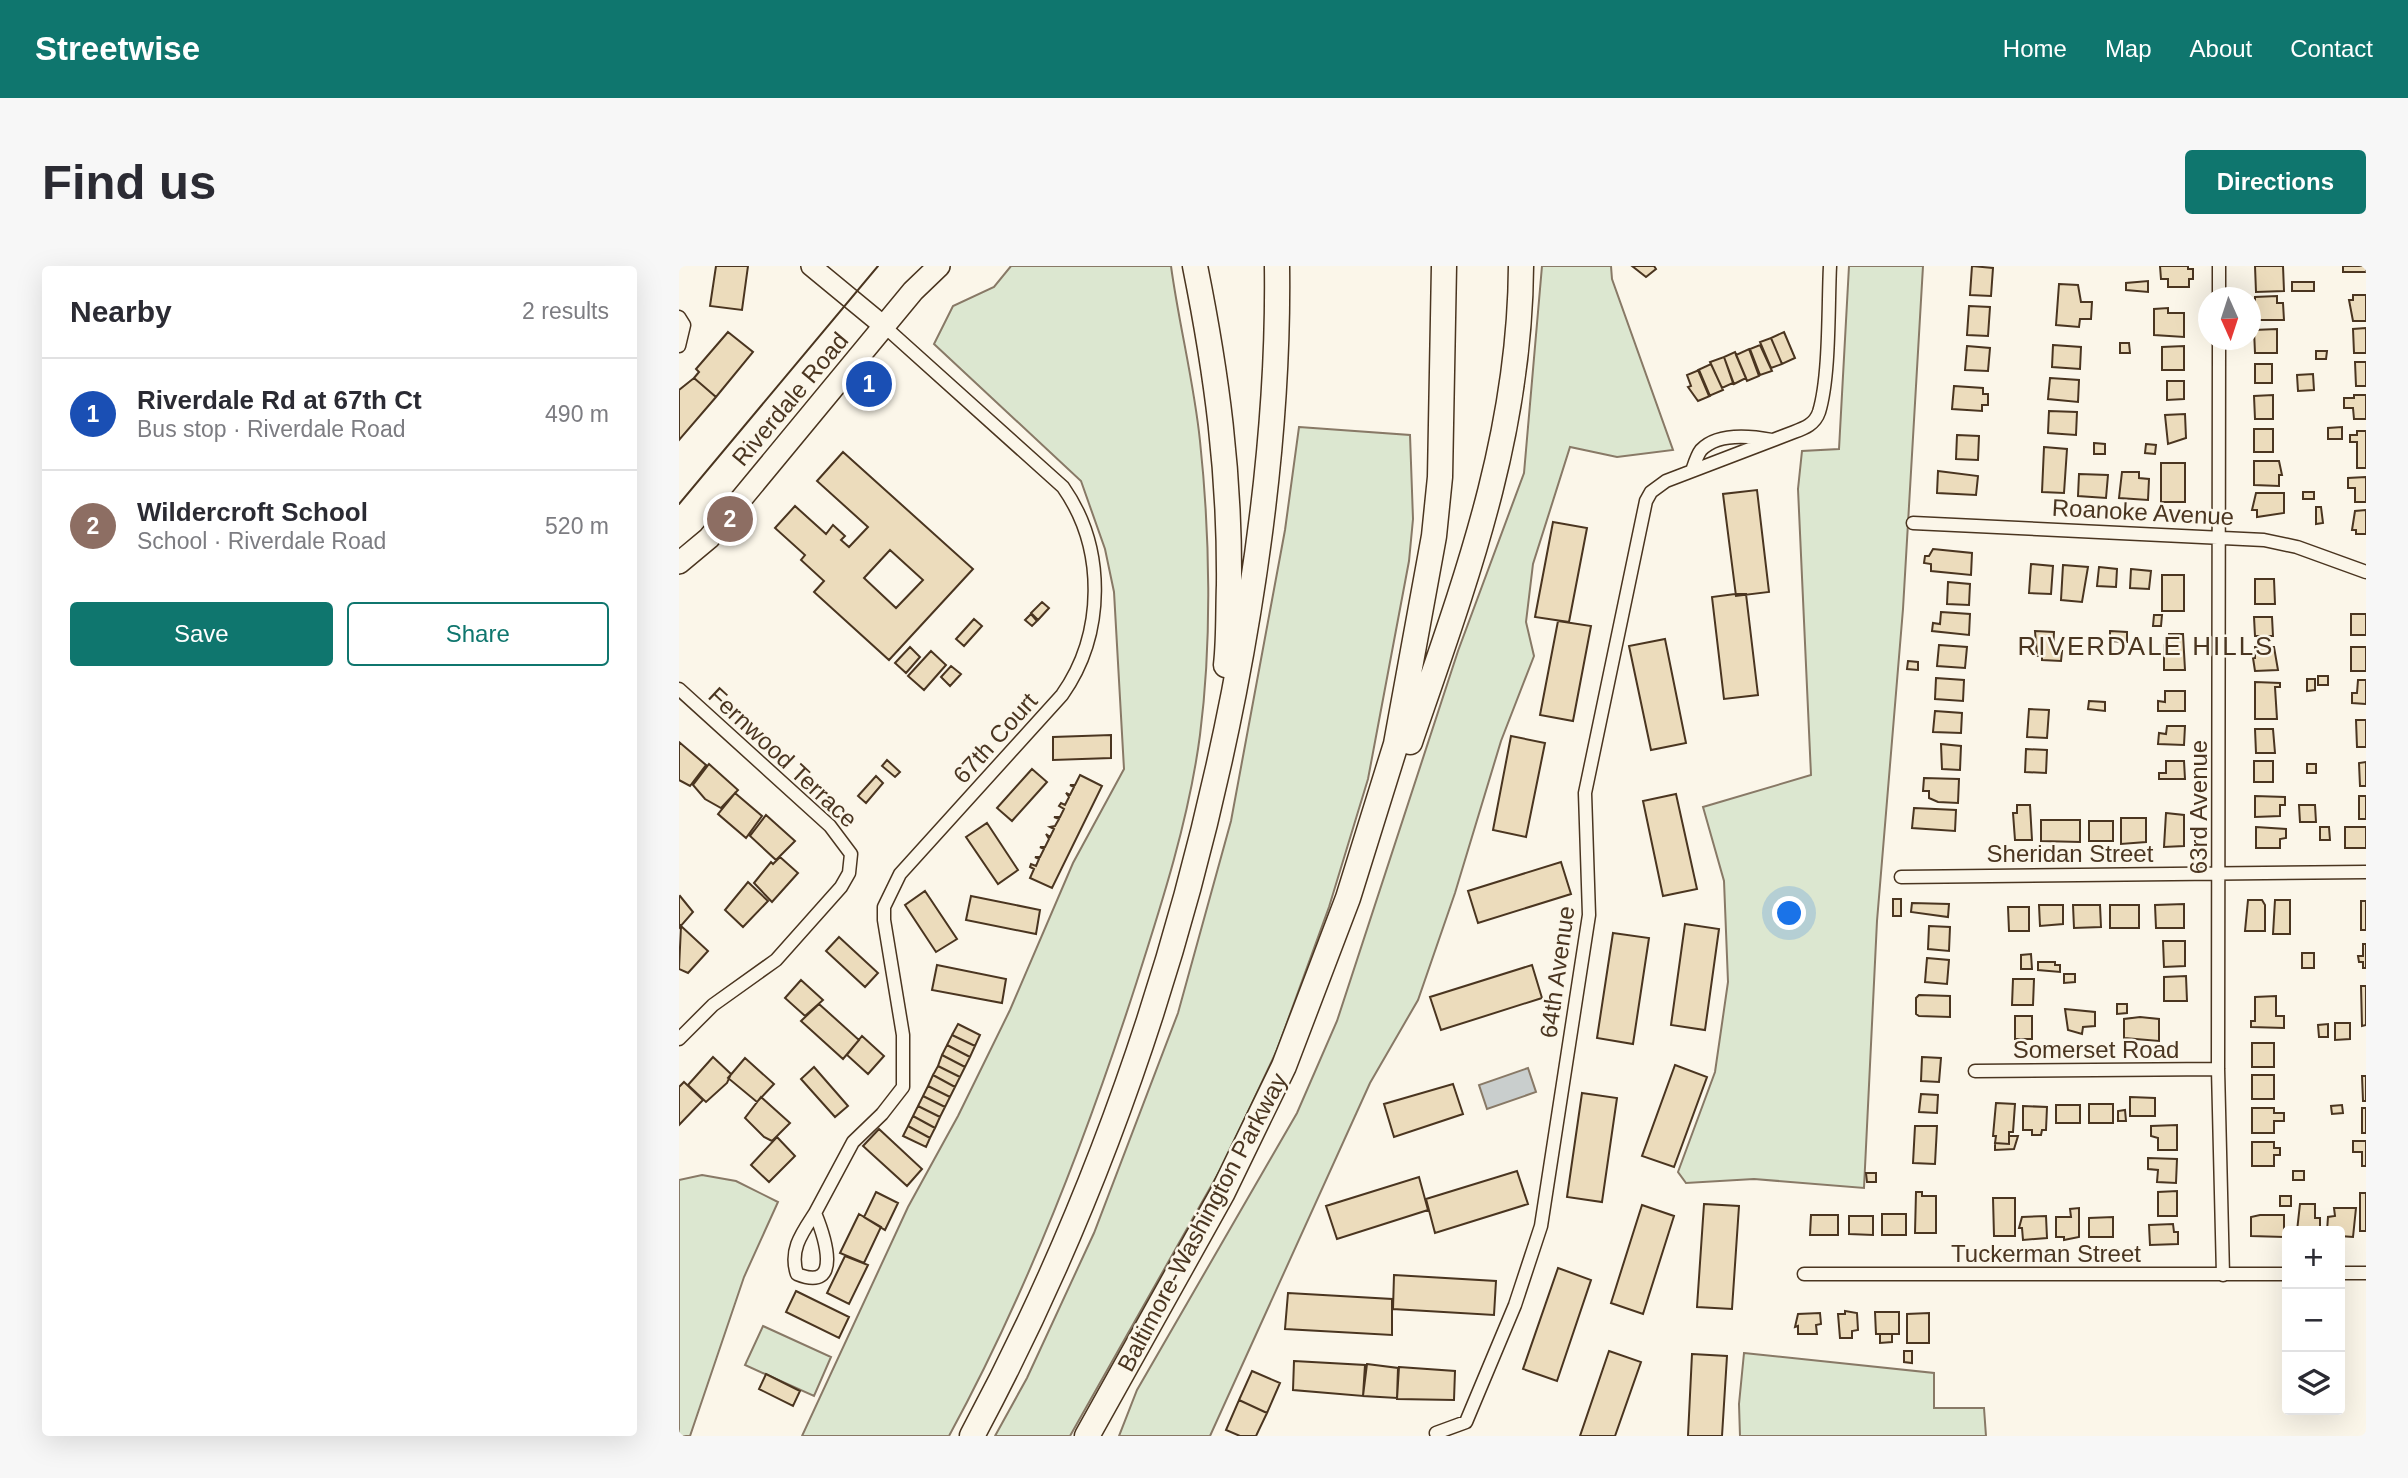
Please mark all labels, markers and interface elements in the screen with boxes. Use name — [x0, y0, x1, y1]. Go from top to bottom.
text: Streetwise — [35, 30, 200, 67]
text: Home — [2003, 35, 2067, 62]
text: Map — [2105, 35, 2152, 62]
text: About — [2190, 35, 2252, 62]
text: Contact — [2290, 35, 2373, 62]
button: Directions — [2185, 150, 2366, 214]
text: Find us — [42, 155, 216, 209]
north arrow — [2198, 287, 2261, 350]
text: Nearby — [70, 295, 172, 328]
text: 2 results — [522, 298, 609, 324]
street label: Riverdale Road — [726, 327, 854, 471]
pin: 1 — [846, 358, 892, 410]
text: Riverdale Rd at 67th Ct — [137, 385, 422, 415]
text: 1 — [87, 401, 99, 427]
text: 490 m — [545, 401, 609, 427]
text: Bus stop · Riverdale Road — [137, 416, 405, 442]
pin: 2 — [707, 493, 753, 545]
street label: Roanoke Avenue — [2051, 494, 2235, 530]
text: Wildercroft School — [137, 497, 368, 527]
text: 2 — [87, 513, 99, 539]
text: 520 m — [545, 513, 609, 539]
text: School · Riverdale Road — [137, 528, 386, 554]
button: Save — [70, 602, 333, 666]
button: Share — [347, 602, 609, 666]
district label: RIVERDALE HILLS — [2018, 631, 2274, 661]
street label: Fernwood Terrace — [703, 681, 863, 833]
street label: 67th Court — [947, 687, 1043, 789]
street label: 63rd Avenue — [2185, 740, 2212, 874]
street label: Sheridan Street — [1987, 840, 2154, 867]
your location — [1772, 896, 1806, 930]
street label: 64th Avenue — [1534, 904, 1580, 1040]
street label: Somerset Road — [2013, 1036, 2179, 1063]
street label: Baltimore-Washington Parkway — [1112, 1068, 1292, 1376]
map controls — [2282, 1226, 2345, 1415]
button: + — [2282, 1226, 2345, 1289]
street label: Tuckerman Street — [1951, 1240, 2141, 1267]
button: − — [2282, 1289, 2345, 1352]
button: layers — [2282, 1352, 2345, 1415]

